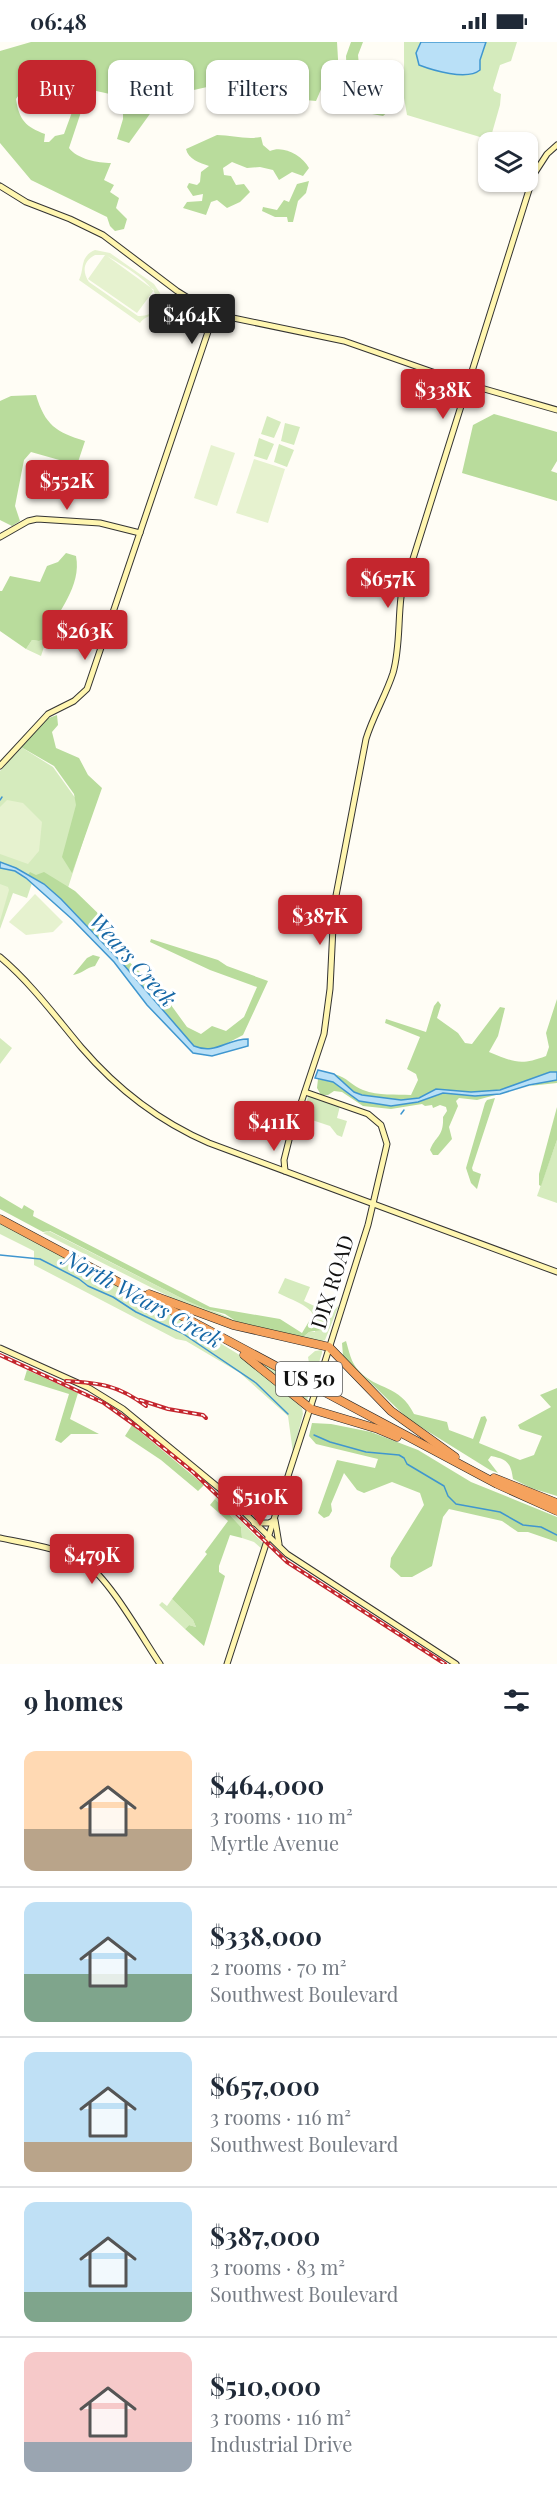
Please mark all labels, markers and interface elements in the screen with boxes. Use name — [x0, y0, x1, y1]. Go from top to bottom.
text: 06:48 — [30, 6, 87, 36]
chip: Buy — [18, 60, 96, 114]
chip: Rent — [108, 60, 194, 114]
chip: Filters — [206, 60, 309, 114]
chip: New — [321, 60, 404, 114]
map controls — [478, 132, 538, 192]
button: layers — [478, 132, 538, 192]
pin: $464K — [150, 294, 234, 345]
text: $464K — [163, 300, 221, 327]
pin: $338K — [401, 369, 485, 420]
text: $338K — [415, 375, 471, 402]
pin: $552K — [25, 460, 109, 511]
text: $552K — [40, 466, 94, 493]
pin: $657K — [346, 558, 430, 609]
text: $657K — [360, 564, 416, 591]
pin: $263K — [43, 610, 127, 661]
text: $263K — [56, 616, 114, 643]
pin: $387K — [278, 895, 362, 946]
text: $387K — [292, 901, 348, 928]
water label: Wears Creek — [83, 906, 184, 1013]
pin: $411K — [232, 1101, 316, 1152]
text: $411K — [248, 1107, 300, 1134]
street label: DIX ROAD — [303, 1231, 359, 1332]
water label: North Wears Creek — [57, 1241, 228, 1354]
road number: US 50 — [276, 1362, 342, 1396]
pin: $510K — [218, 1476, 302, 1527]
text: $510K — [232, 1482, 288, 1509]
pin: $479K — [50, 1534, 134, 1585]
text: $479K — [64, 1540, 120, 1567]
text: 9 homes — [24, 1683, 123, 1718]
icon: filters — [500, 1684, 533, 1717]
text: $464,000 — [210, 1767, 324, 1802]
icon: home — [72, 1775, 144, 1847]
text: 3 rooms · 110 m² — [210, 1802, 353, 1829]
text: Myrtle Avenue — [210, 1829, 339, 1856]
text: $338,000 — [210, 1918, 322, 1953]
icon: home — [72, 1926, 144, 1998]
text: 2 rooms · 70 m² — [210, 1953, 347, 1980]
text: Southwest Boulevard — [210, 1980, 398, 2007]
text: $657,000 — [210, 2068, 320, 2103]
icon: home — [72, 2076, 144, 2148]
text: 3 rooms · 116 m² — [210, 2103, 351, 2130]
text: Southwest Boulevard — [210, 2130, 398, 2157]
text: $387,000 — [210, 2218, 320, 2253]
icon: home — [72, 2226, 144, 2298]
text: 3 rooms · 83 m² — [210, 2253, 345, 2280]
text: Southwest Boulevard — [210, 2280, 398, 2307]
text: $510,000 — [210, 2368, 321, 2403]
icon: home — [72, 2376, 144, 2448]
text: 3 rooms · 116 m² — [210, 2403, 351, 2430]
text: Industrial Drive — [210, 2430, 352, 2457]

